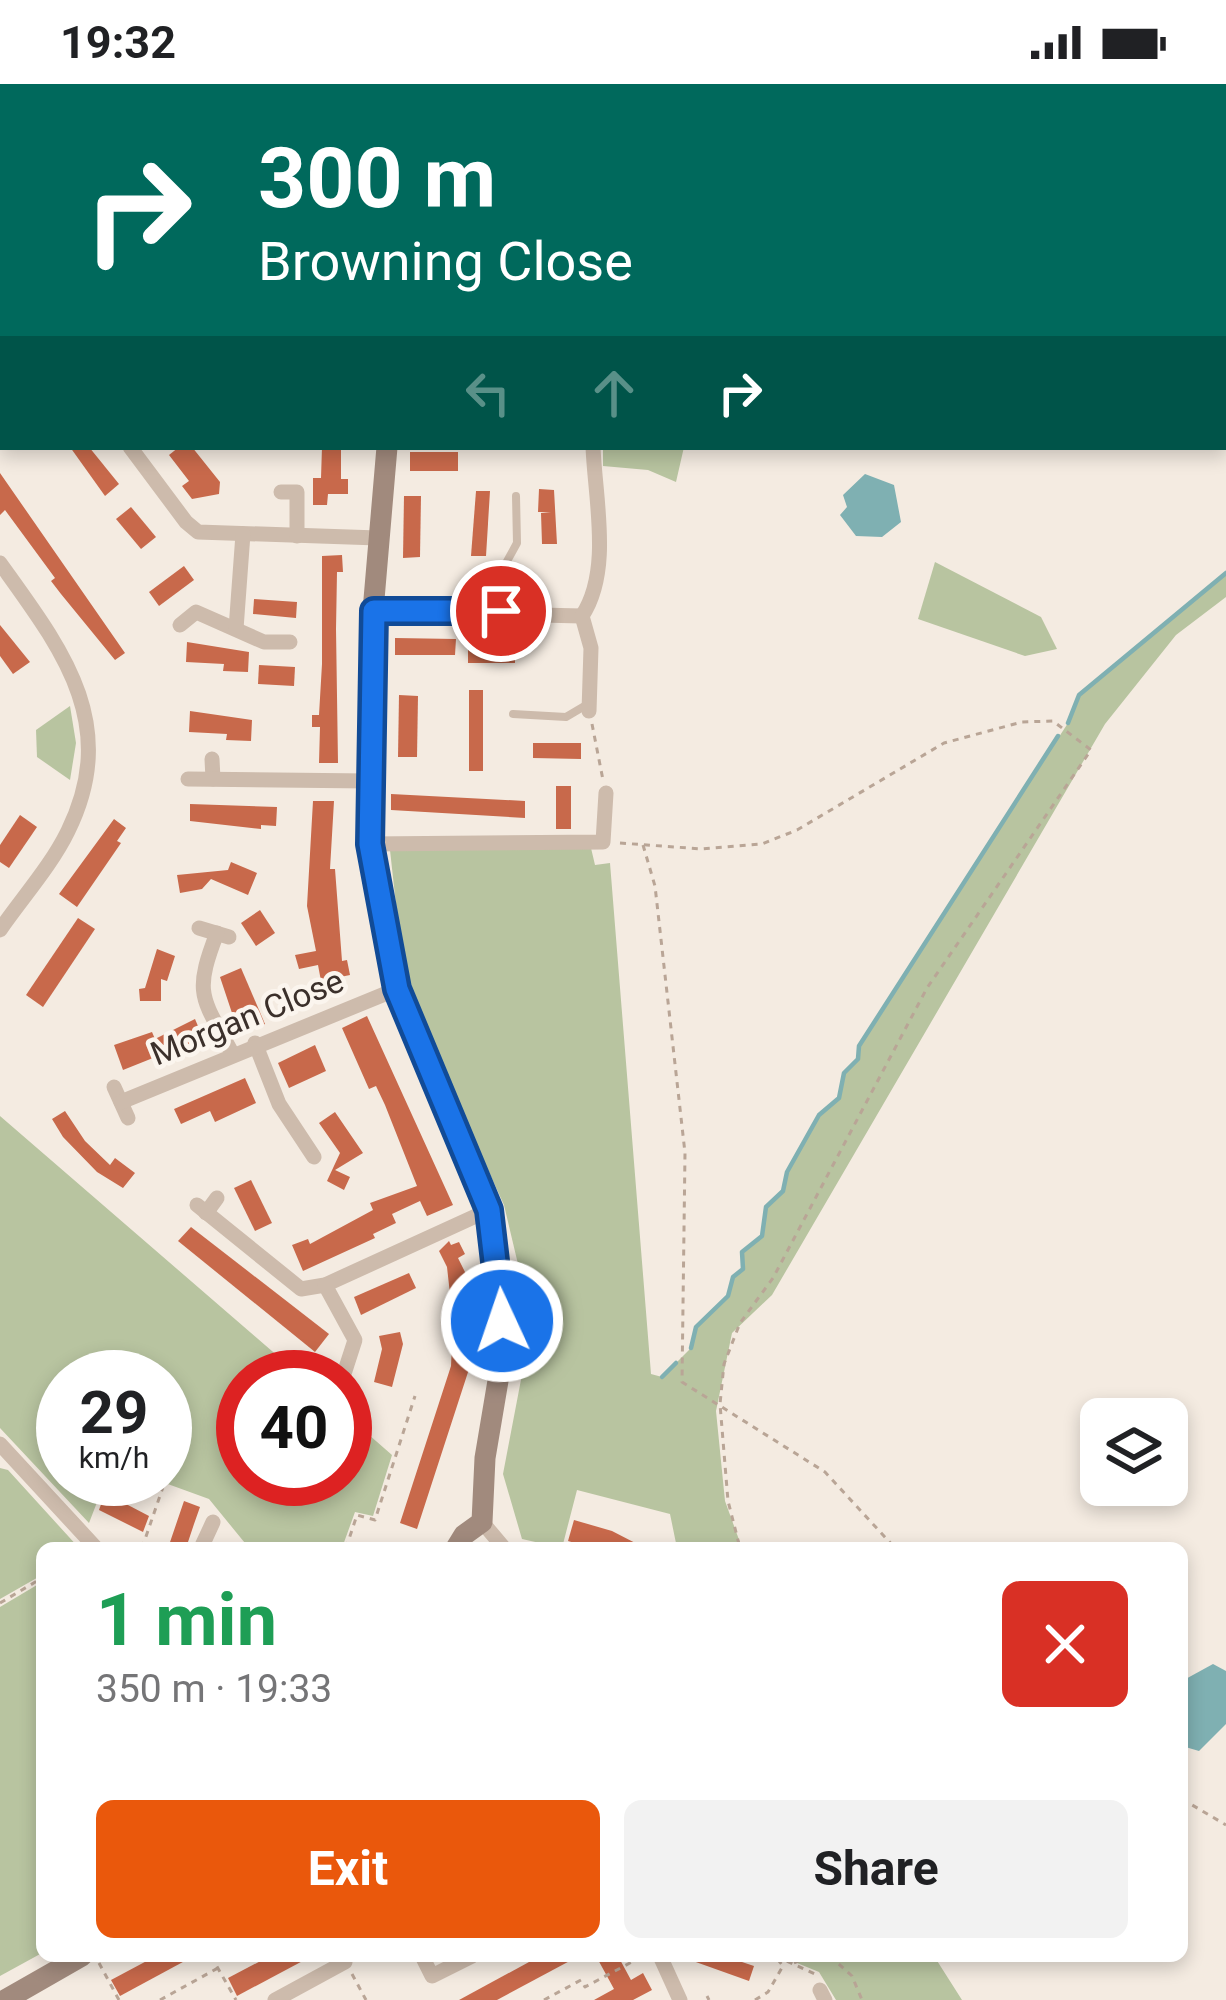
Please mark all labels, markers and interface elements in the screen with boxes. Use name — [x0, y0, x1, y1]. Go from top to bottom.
text: 19:32 — [60, 16, 176, 69]
text: 300 m — [258, 129, 496, 228]
icon: right — [60, 132, 216, 288]
text: Browning Close — [258, 230, 633, 293]
icon: left — [455, 360, 521, 426]
icon: ahead — [581, 360, 647, 426]
icon: right — [707, 360, 773, 426]
pin — [450, 560, 552, 662]
icon: arrive — [468, 578, 534, 644]
street label: Morgan Close — [145, 961, 349, 1073]
position arrow — [439, 1258, 565, 1384]
speed limit sign: 40 — [216, 1350, 372, 1506]
text: 29 — [80, 1377, 148, 1448]
map controls — [1080, 1398, 1188, 1506]
button: layers — [1080, 1398, 1188, 1506]
text: km/h — [79, 1440, 149, 1475]
text: 1 min — [96, 1578, 277, 1663]
button: close — [1002, 1581, 1128, 1707]
text: 350 m · 19:33 — [96, 1666, 332, 1712]
button: Exit — [96, 1800, 600, 1938]
button: Share — [624, 1800, 1128, 1938]

